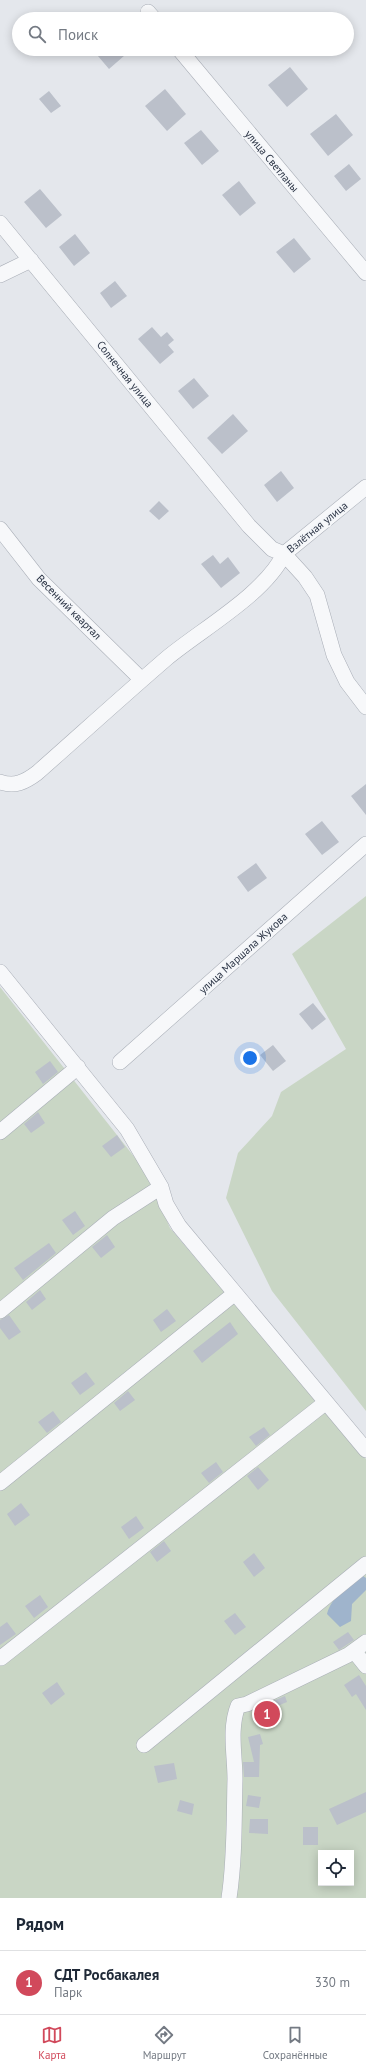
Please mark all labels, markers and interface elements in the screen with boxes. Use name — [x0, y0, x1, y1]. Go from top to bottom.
search box — [12, 12, 354, 56]
icon: search — [26, 23, 48, 45]
text: Поиск — [58, 25, 98, 44]
street label: улица Светланы — [242, 127, 302, 195]
street label: Солнечная улица — [94, 338, 156, 410]
street label: Взлётная улица — [284, 498, 350, 556]
street label: Весенний квартал — [34, 572, 104, 642]
street label: улица Маршала Жукова — [196, 909, 290, 997]
your location — [240, 1048, 260, 1068]
pin: 1 — [254, 1699, 280, 1729]
map controls — [318, 1850, 354, 1886]
button: locate — [318, 1850, 354, 1886]
text: Рядом — [16, 1913, 64, 1935]
text: СДТ Росбакалея — [54, 1965, 159, 1984]
text: 1 — [25, 1974, 33, 1991]
text: 330 m — [315, 1974, 350, 1991]
text: Парк — [54, 1984, 82, 2001]
tab: Карта — [38, 2024, 66, 2062]
tab: Маршрут — [143, 2024, 186, 2062]
tab: Сохранённые — [263, 2024, 328, 2062]

